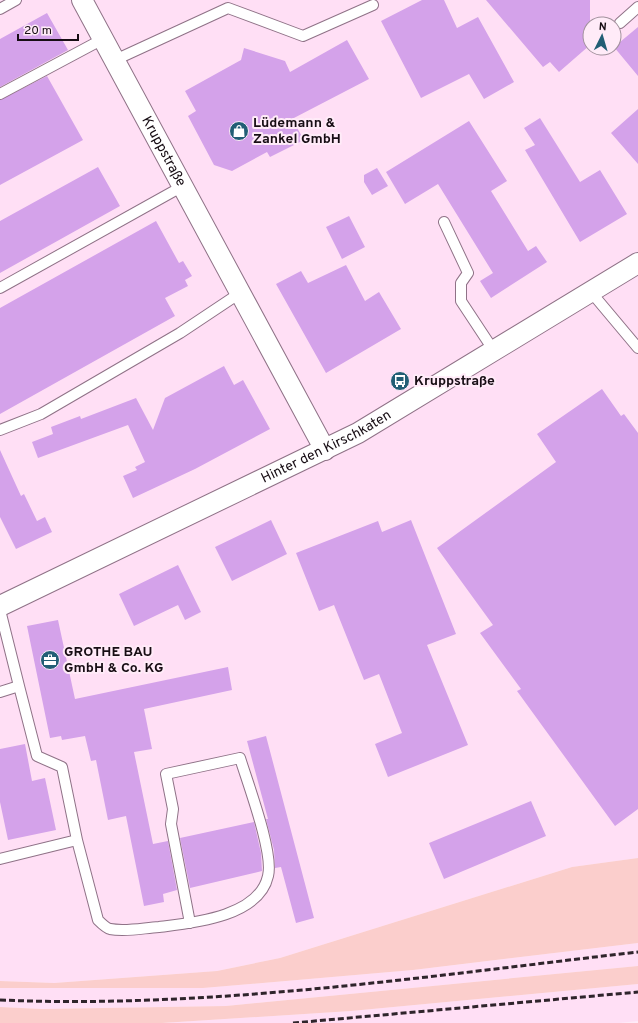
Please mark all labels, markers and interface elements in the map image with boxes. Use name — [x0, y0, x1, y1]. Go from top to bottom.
scale bar — [18, 16, 78, 42]
north arrow — [582, 16, 622, 56]
text: N — [598, 20, 607, 34]
text: 20 m — [24, 23, 52, 39]
street label: Kruppstraße — [138, 113, 190, 189]
place label: Lüdemann & Zankel GmbH — [253, 115, 341, 148]
shop icon: Lüdemann & Zankel GmbH — [228, 120, 250, 142]
bus stop icon: Kruppstraße — [389, 370, 411, 392]
place label: Kruppstraße — [414, 373, 495, 390]
street label: Hinter den Kirschkaten — [258, 406, 394, 487]
place label: GROTHE BAU GmbH & Co. KG — [64, 644, 163, 677]
office icon: GROTHE BAU GmbH & Co. KG — [39, 649, 61, 671]

